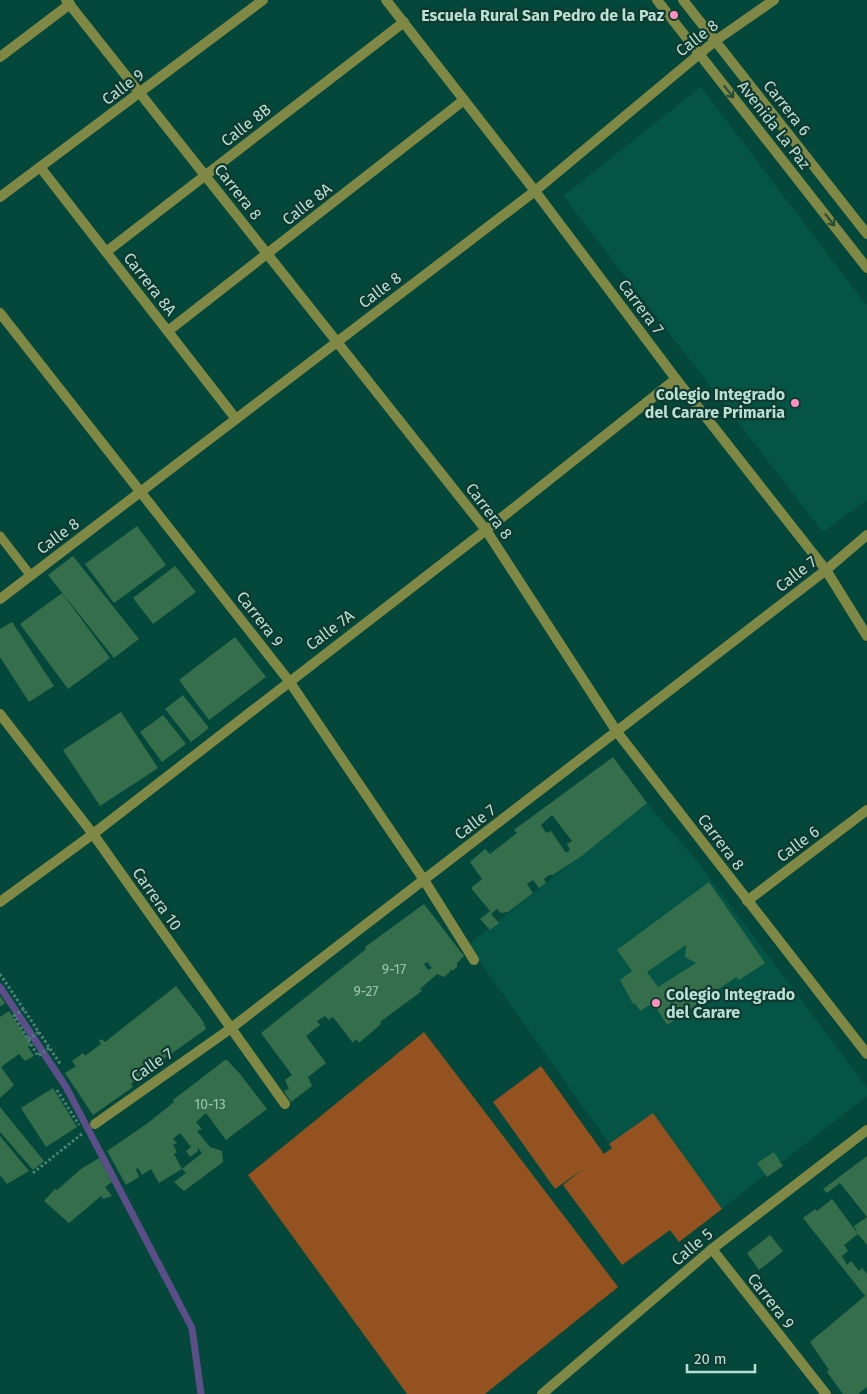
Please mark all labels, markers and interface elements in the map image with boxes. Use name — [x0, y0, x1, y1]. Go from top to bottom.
place label: Escuela Rural San Pedro de la Paz — [421, 6, 665, 25]
marker: Escuela Rural San Pedro de la Paz — [668, 9, 680, 21]
street label: Calle 8 — [672, 15, 722, 60]
street label: Calle 9 — [98, 65, 148, 109]
street label: Carrera 6 — [759, 76, 815, 140]
street label: Avenida La Paz — [734, 77, 814, 173]
one-way arrow — [724, 86, 735, 99]
street label: Calle 8B — [217, 99, 275, 150]
street label: Carrera 8 — [210, 160, 266, 224]
street label: Calle 8A — [278, 178, 336, 229]
one-way arrow — [824, 213, 835, 226]
street label: Carrera 8A — [120, 249, 181, 320]
street label: Calle 8 — [355, 268, 405, 312]
street label: Carrera 7 — [614, 276, 668, 338]
place label: Colegio Integrado del Carare Primaria — [645, 385, 785, 422]
marker: Colegio Integrado del Carare Primaria — [789, 397, 801, 409]
street label: Carrera 8 — [462, 479, 516, 543]
street label: Calle 8 — [33, 514, 83, 558]
street label: Calle 7 — [772, 552, 820, 596]
street label: Carrera 9 — [232, 588, 288, 650]
street label: Calle 7A — [302, 605, 358, 654]
street label: Calle 7 — [451, 800, 499, 844]
street label: Carrera 8 — [694, 810, 748, 874]
street label: Calle 6 — [773, 822, 823, 866]
street label: Carrera 10 — [128, 864, 186, 934]
house number: 9-17 — [382, 961, 406, 978]
house number: 9-27 — [353, 983, 379, 1000]
place label: Colegio Integrado del Carare — [666, 985, 795, 1022]
marker: Colegio Integrado del Carare — [650, 997, 662, 1009]
street label: Calle 7 — [127, 1044, 177, 1086]
house number: 10-13 — [194, 1096, 226, 1113]
street label: Calle 5 — [668, 1224, 716, 1270]
street label: Carrera 9 — [743, 1270, 799, 1332]
scale bar — [687, 1342, 754, 1374]
text: 20 m — [694, 1350, 727, 1368]

